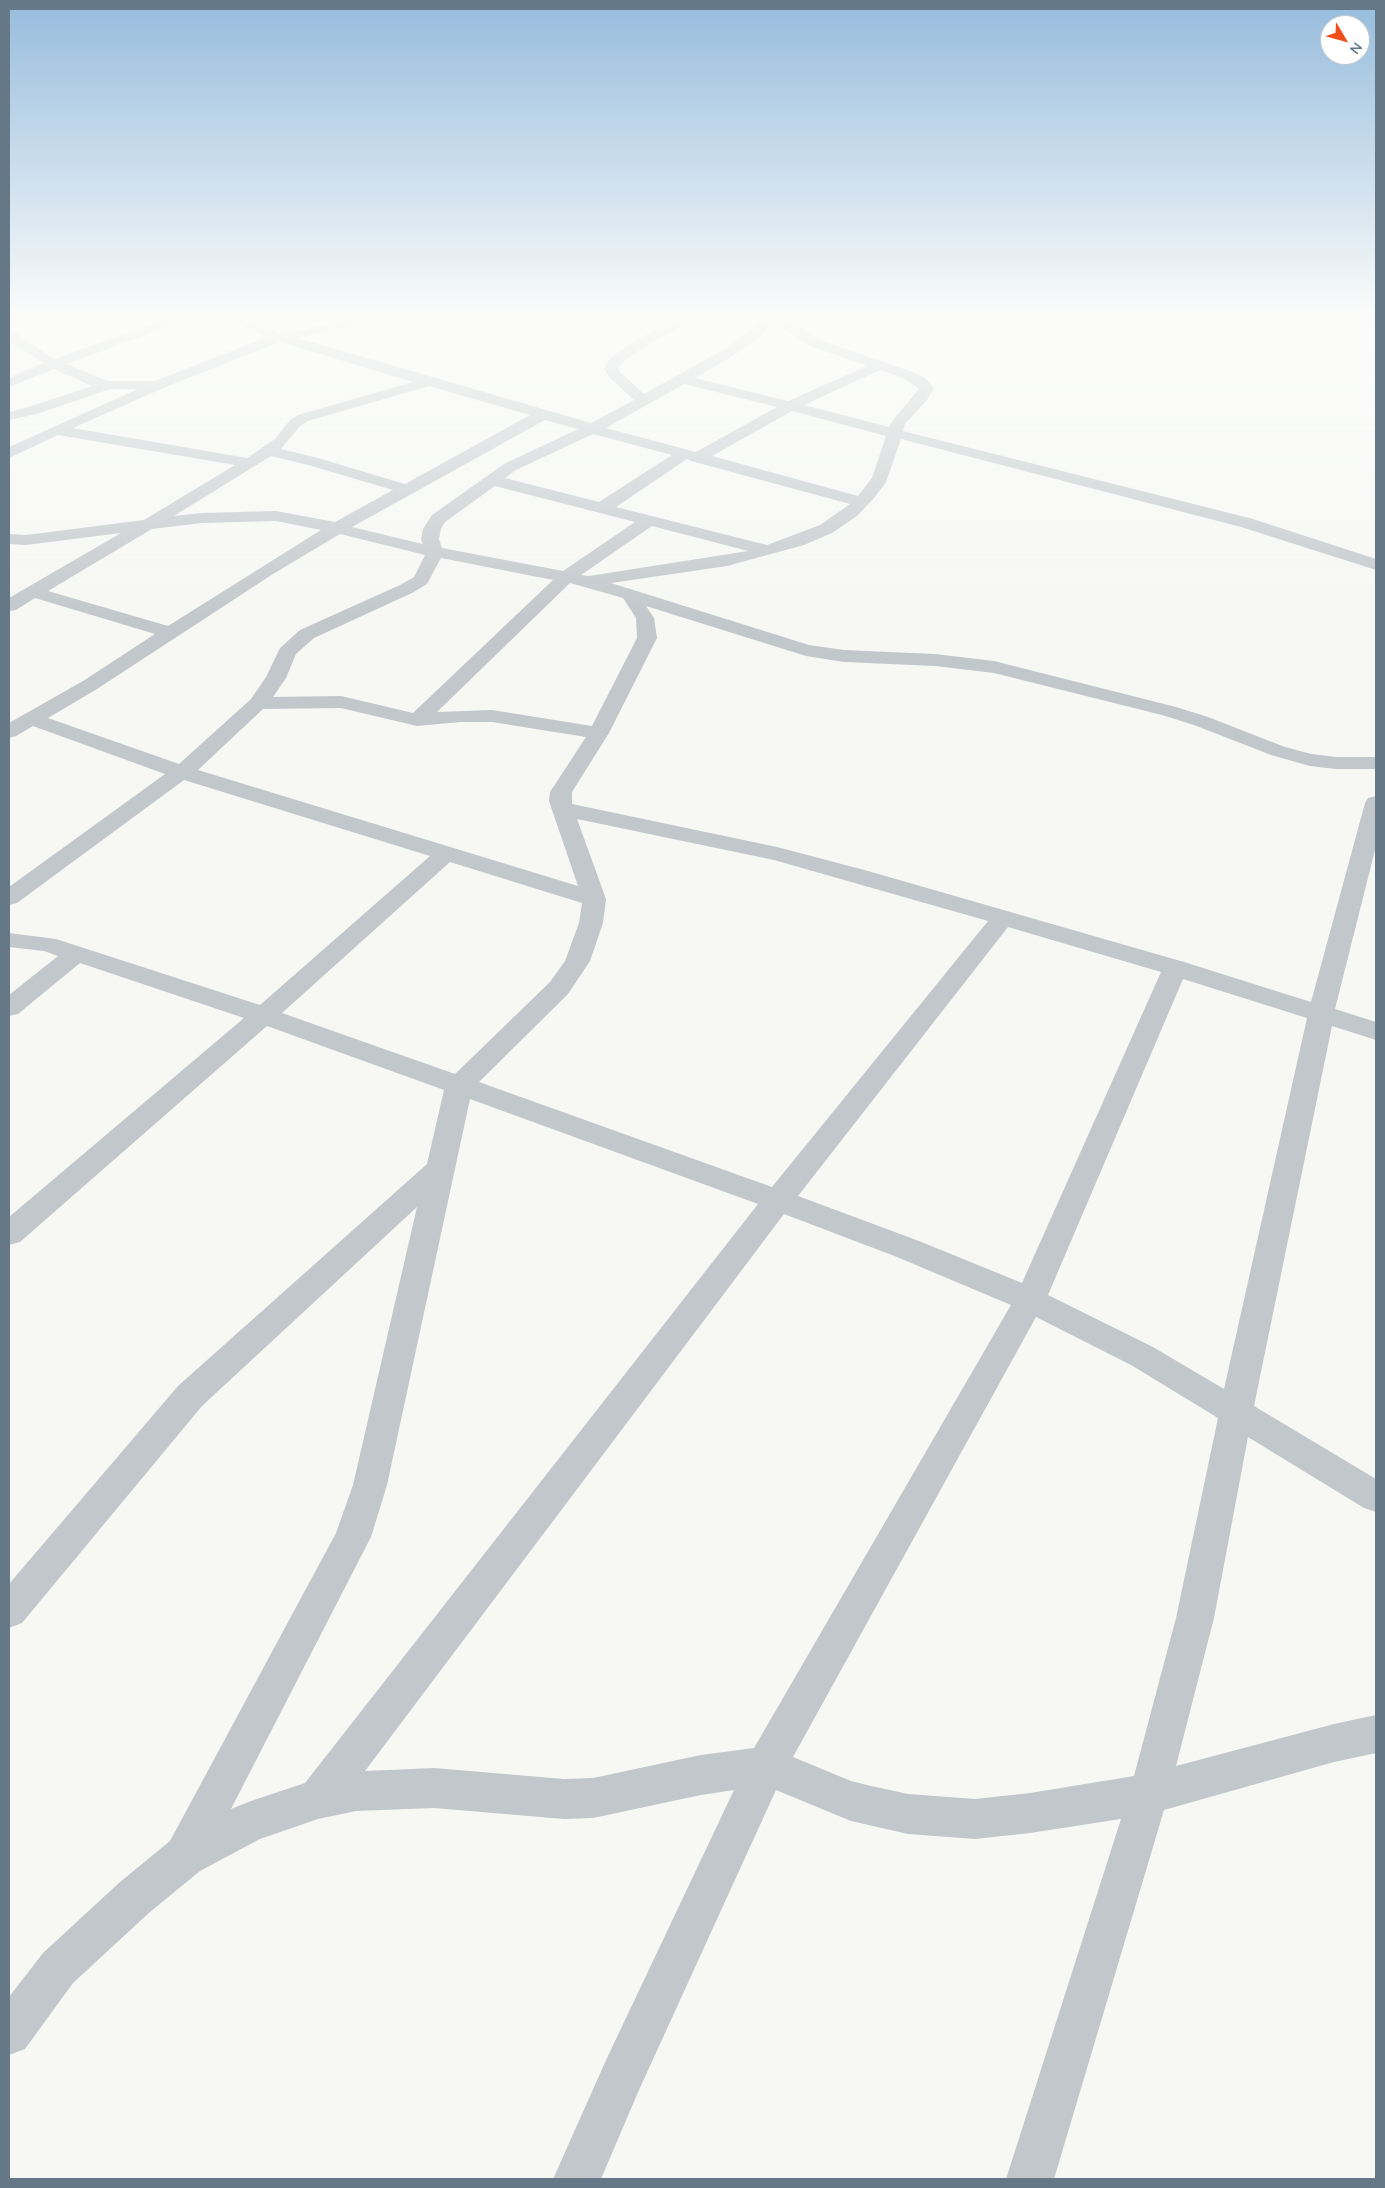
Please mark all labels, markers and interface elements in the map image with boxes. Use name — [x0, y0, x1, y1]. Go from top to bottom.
north arrow — [1320, 15, 1370, 65]
text: N — [1346, 39, 1366, 58]

